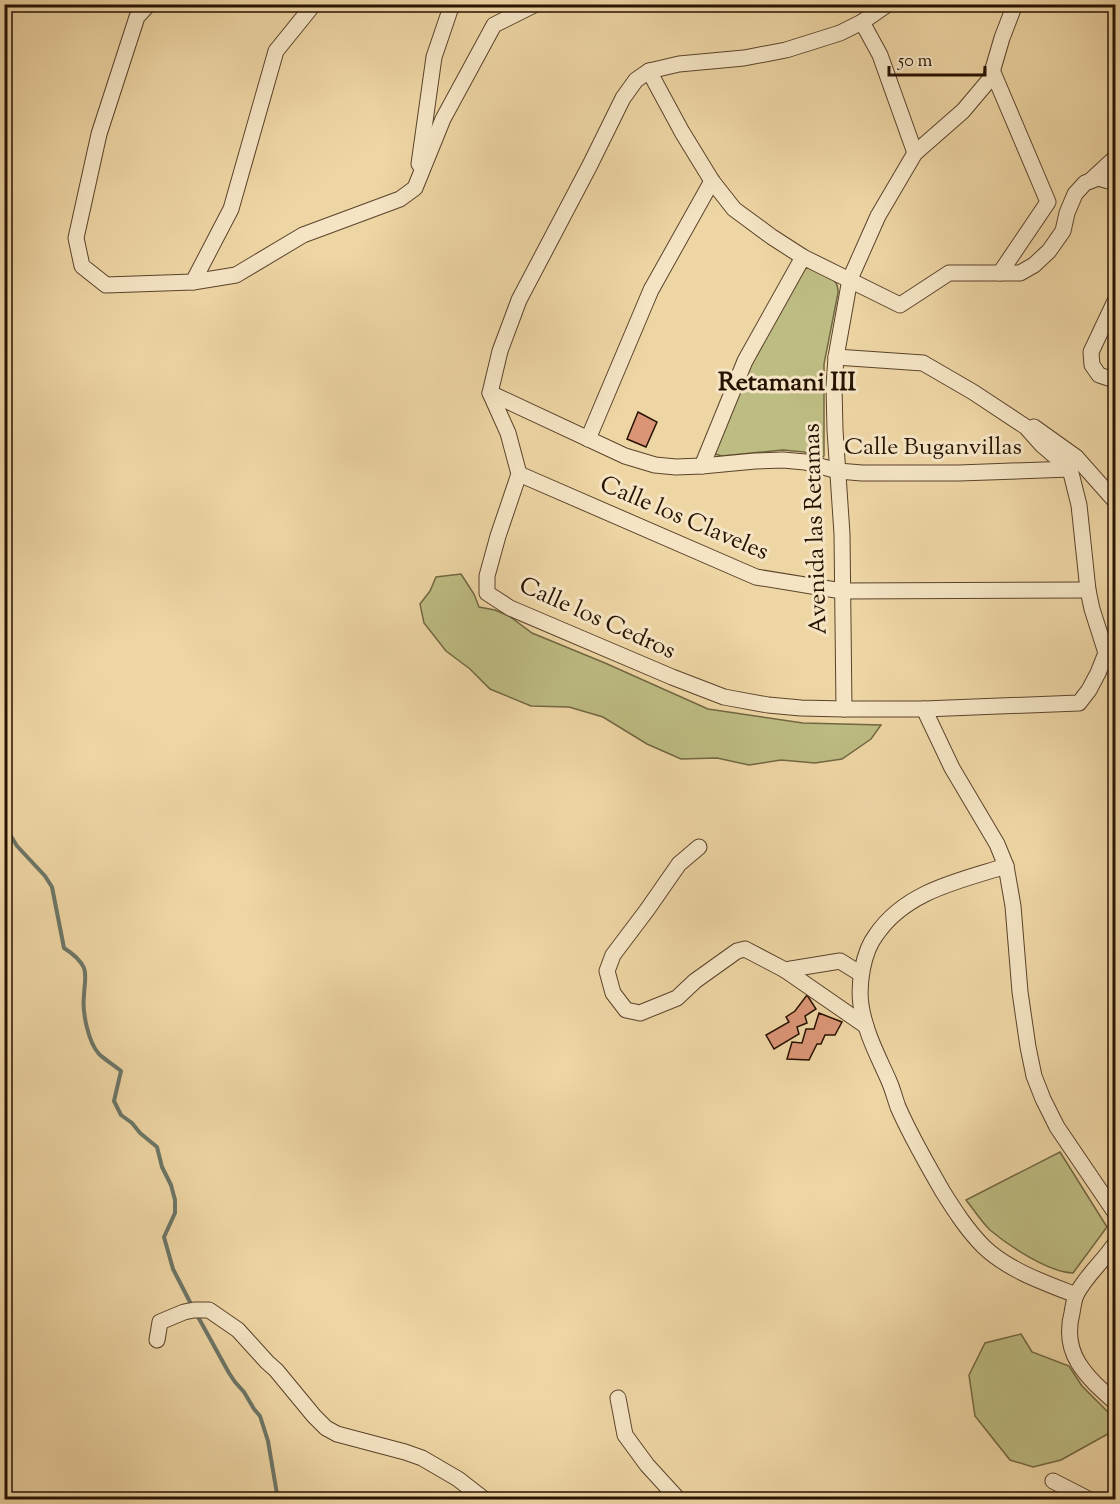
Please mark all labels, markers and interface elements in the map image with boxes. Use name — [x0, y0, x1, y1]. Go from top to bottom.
scale bar — [889, 39, 985, 77]
text: 50 m — [897, 49, 933, 75]
district label: Retamani III — [718, 365, 857, 402]
street label: Avenida las Retamas — [795, 423, 837, 635]
street label: Calle Buganvillas — [844, 431, 1022, 465]
street label: Calle los Claveles — [594, 468, 774, 570]
street label: Calle los Cedros — [513, 569, 681, 669]

